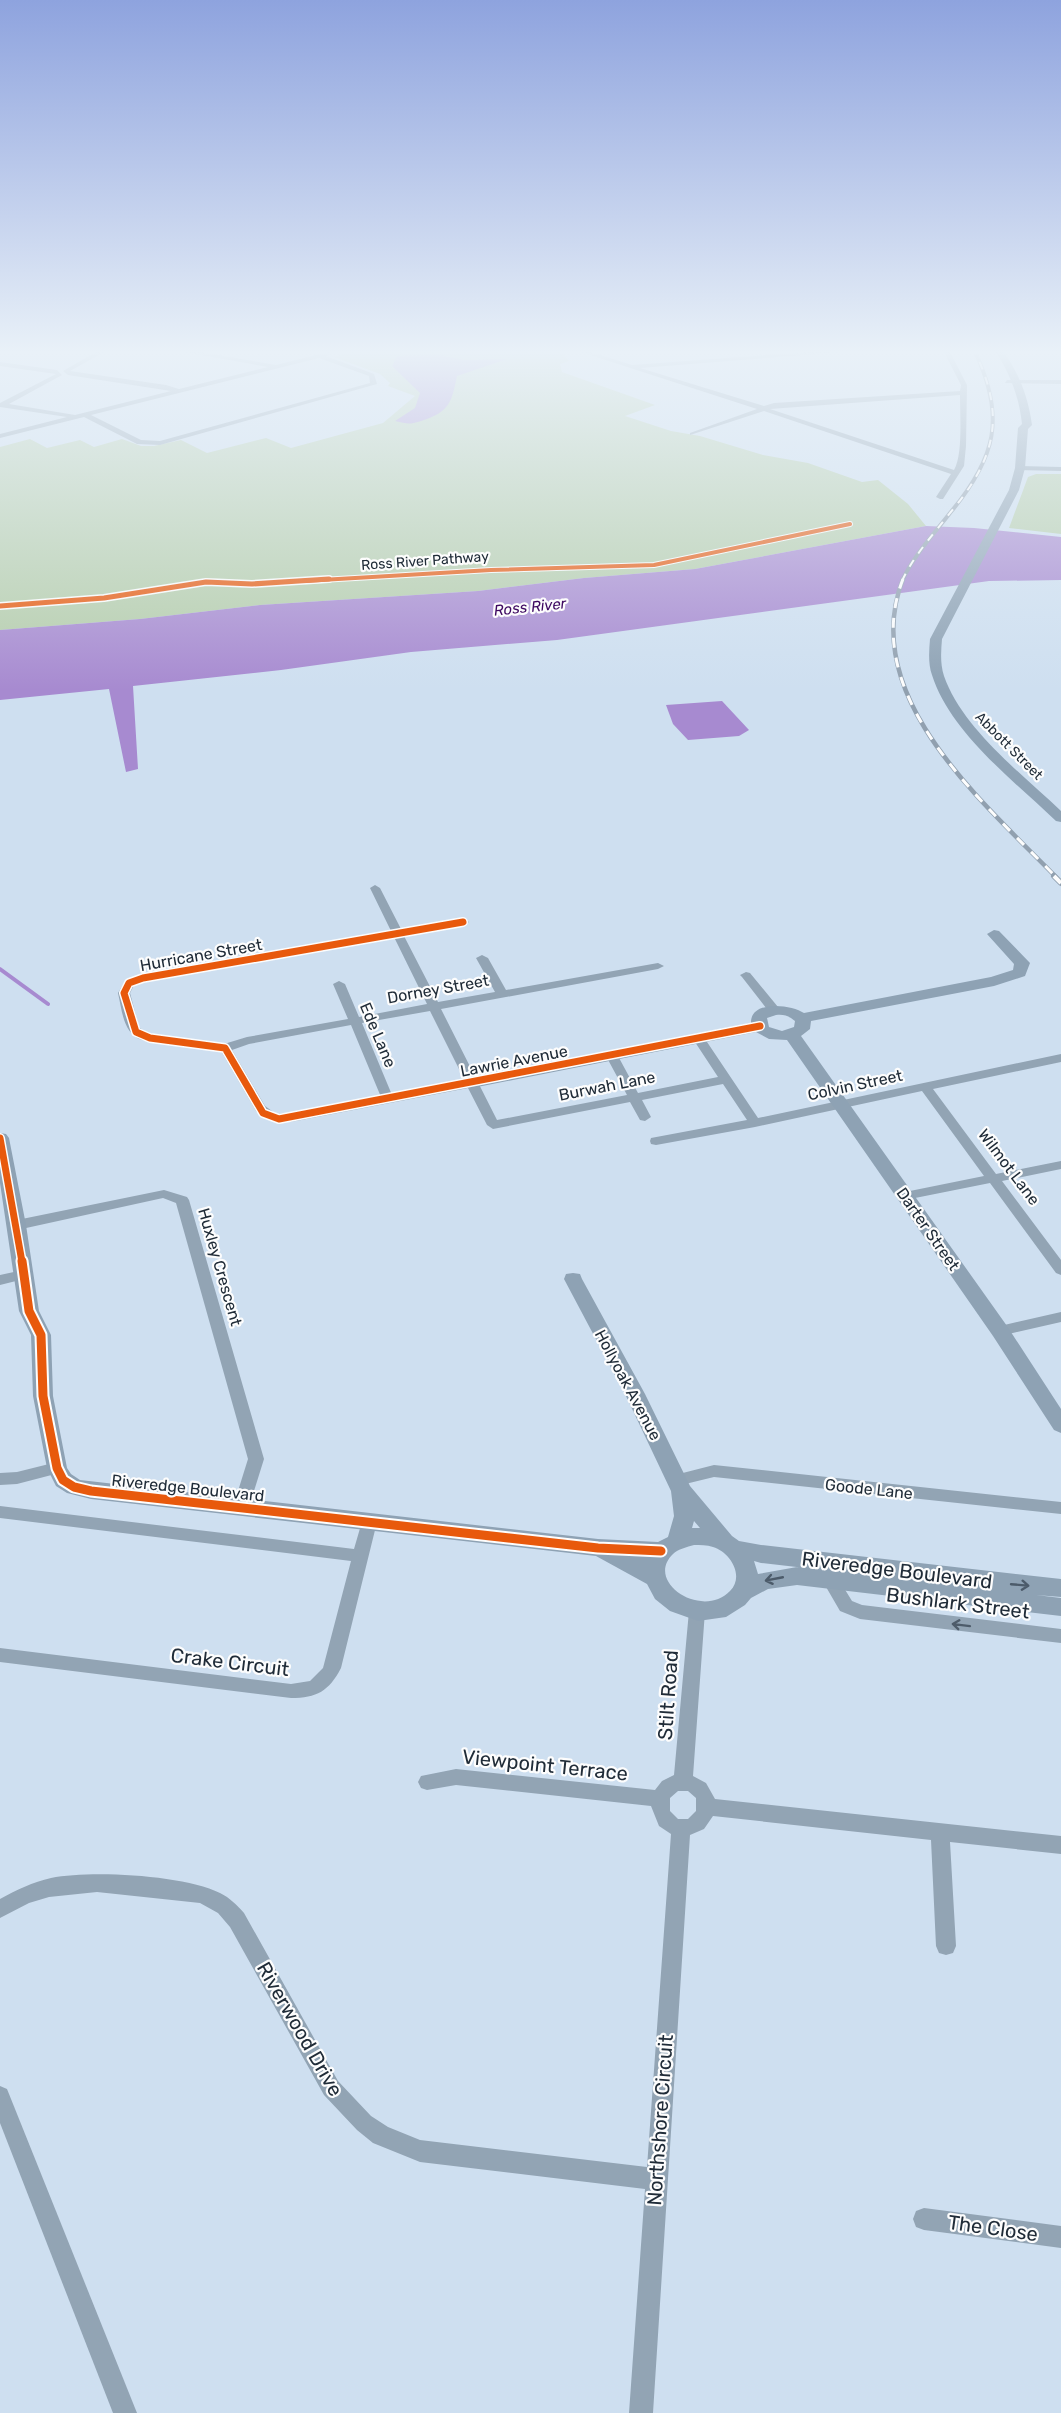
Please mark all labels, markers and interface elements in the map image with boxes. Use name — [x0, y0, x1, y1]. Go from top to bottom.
street label: Ross River Pathway — [361, 548, 490, 574]
water label: Ross River — [493, 594, 568, 620]
street label: Abbott Street — [972, 709, 1047, 784]
street label: Hurricane Street — [138, 935, 264, 975]
street label: Dorney Street — [386, 971, 490, 1007]
street label: Ede Lane — [356, 1000, 400, 1070]
street label: Lawrie Avenue — [459, 1041, 569, 1081]
street label: Colvin Street — [806, 1066, 904, 1104]
street label: Burwah Lane — [557, 1067, 657, 1105]
street label: Wilmot Lane — [974, 1125, 1044, 1209]
street label: Darter Street — [892, 1184, 964, 1274]
street label: Huxley Crescent — [194, 1206, 246, 1328]
street label: Hollyoak Avenue — [591, 1326, 665, 1444]
street label: Riveredge Boulevard — [111, 1471, 265, 1505]
street label: Goode Lane — [824, 1475, 914, 1503]
street label: Riveredge Boulevard — [800, 1546, 994, 1594]
one-way arrow — [764, 1574, 784, 1585]
one-way arrow — [1010, 1580, 1030, 1591]
street label: Bushlark Street — [885, 1582, 1031, 1624]
one-way arrow — [952, 1619, 972, 1630]
street label: Crake Circuit — [169, 1643, 291, 1681]
street label: Stilt Road — [653, 1649, 683, 1741]
street label: Viewpoint Terrace — [461, 1744, 629, 1786]
street label: Riverwood Drive — [252, 1958, 348, 2100]
street label: Northshore Circuit — [642, 2033, 678, 2206]
street label: The Close — [947, 2210, 1039, 2246]

